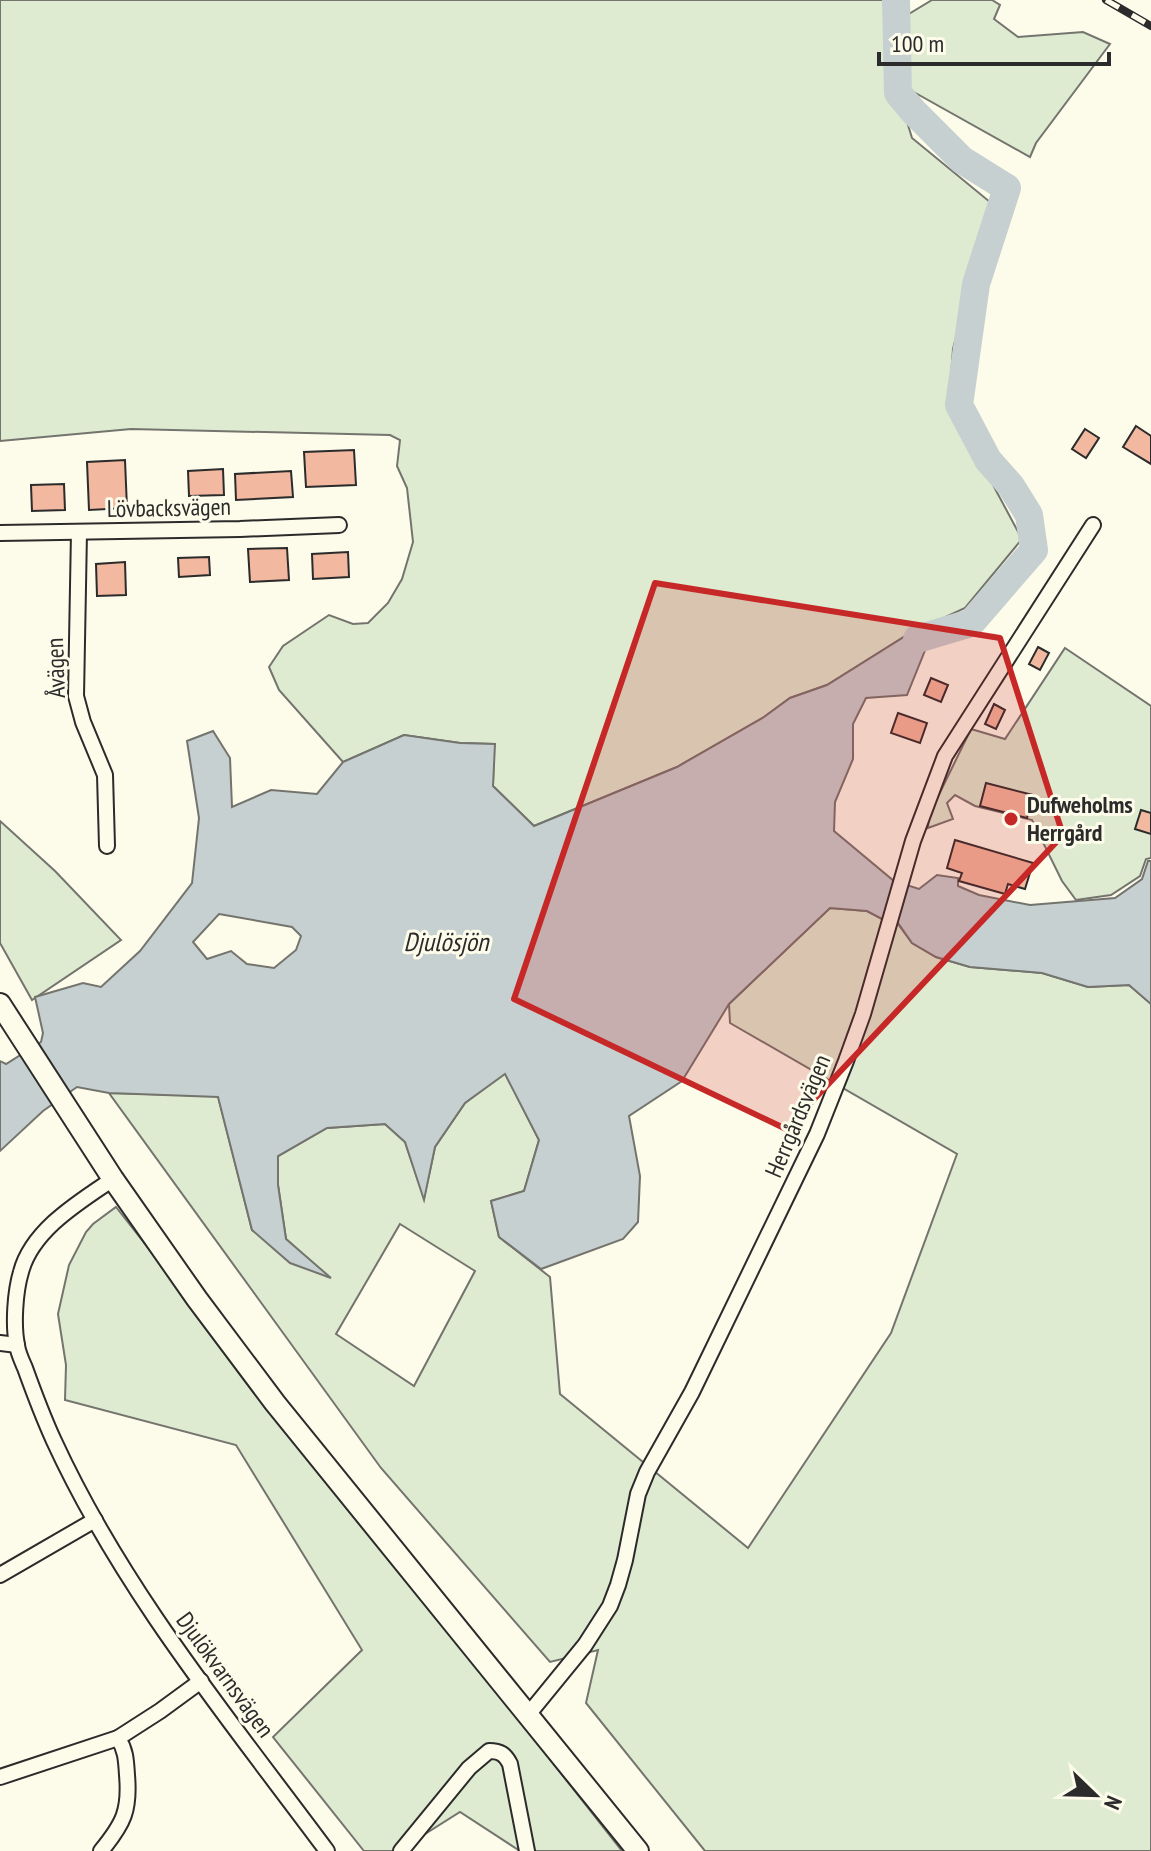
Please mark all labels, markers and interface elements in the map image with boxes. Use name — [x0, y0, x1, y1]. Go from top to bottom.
scale bar — [879, 16, 1109, 66]
text: 100 m — [891, 28, 944, 59]
street label: Lövbacksvägen — [107, 491, 231, 524]
street label: Åvägen — [39, 637, 72, 699]
place label: Dufweholms Herrgård — [1027, 789, 1133, 848]
marker: Dufweholms Herrgård — [1002, 810, 1020, 828]
water label: Djulösjön — [404, 925, 490, 958]
street label: Herrgårdsvägen — [758, 1050, 837, 1182]
street label: Djulökvarnsvägen — [170, 1606, 281, 1743]
north arrow — [1055, 1755, 1135, 1835]
text: N — [1098, 1792, 1129, 1814]

